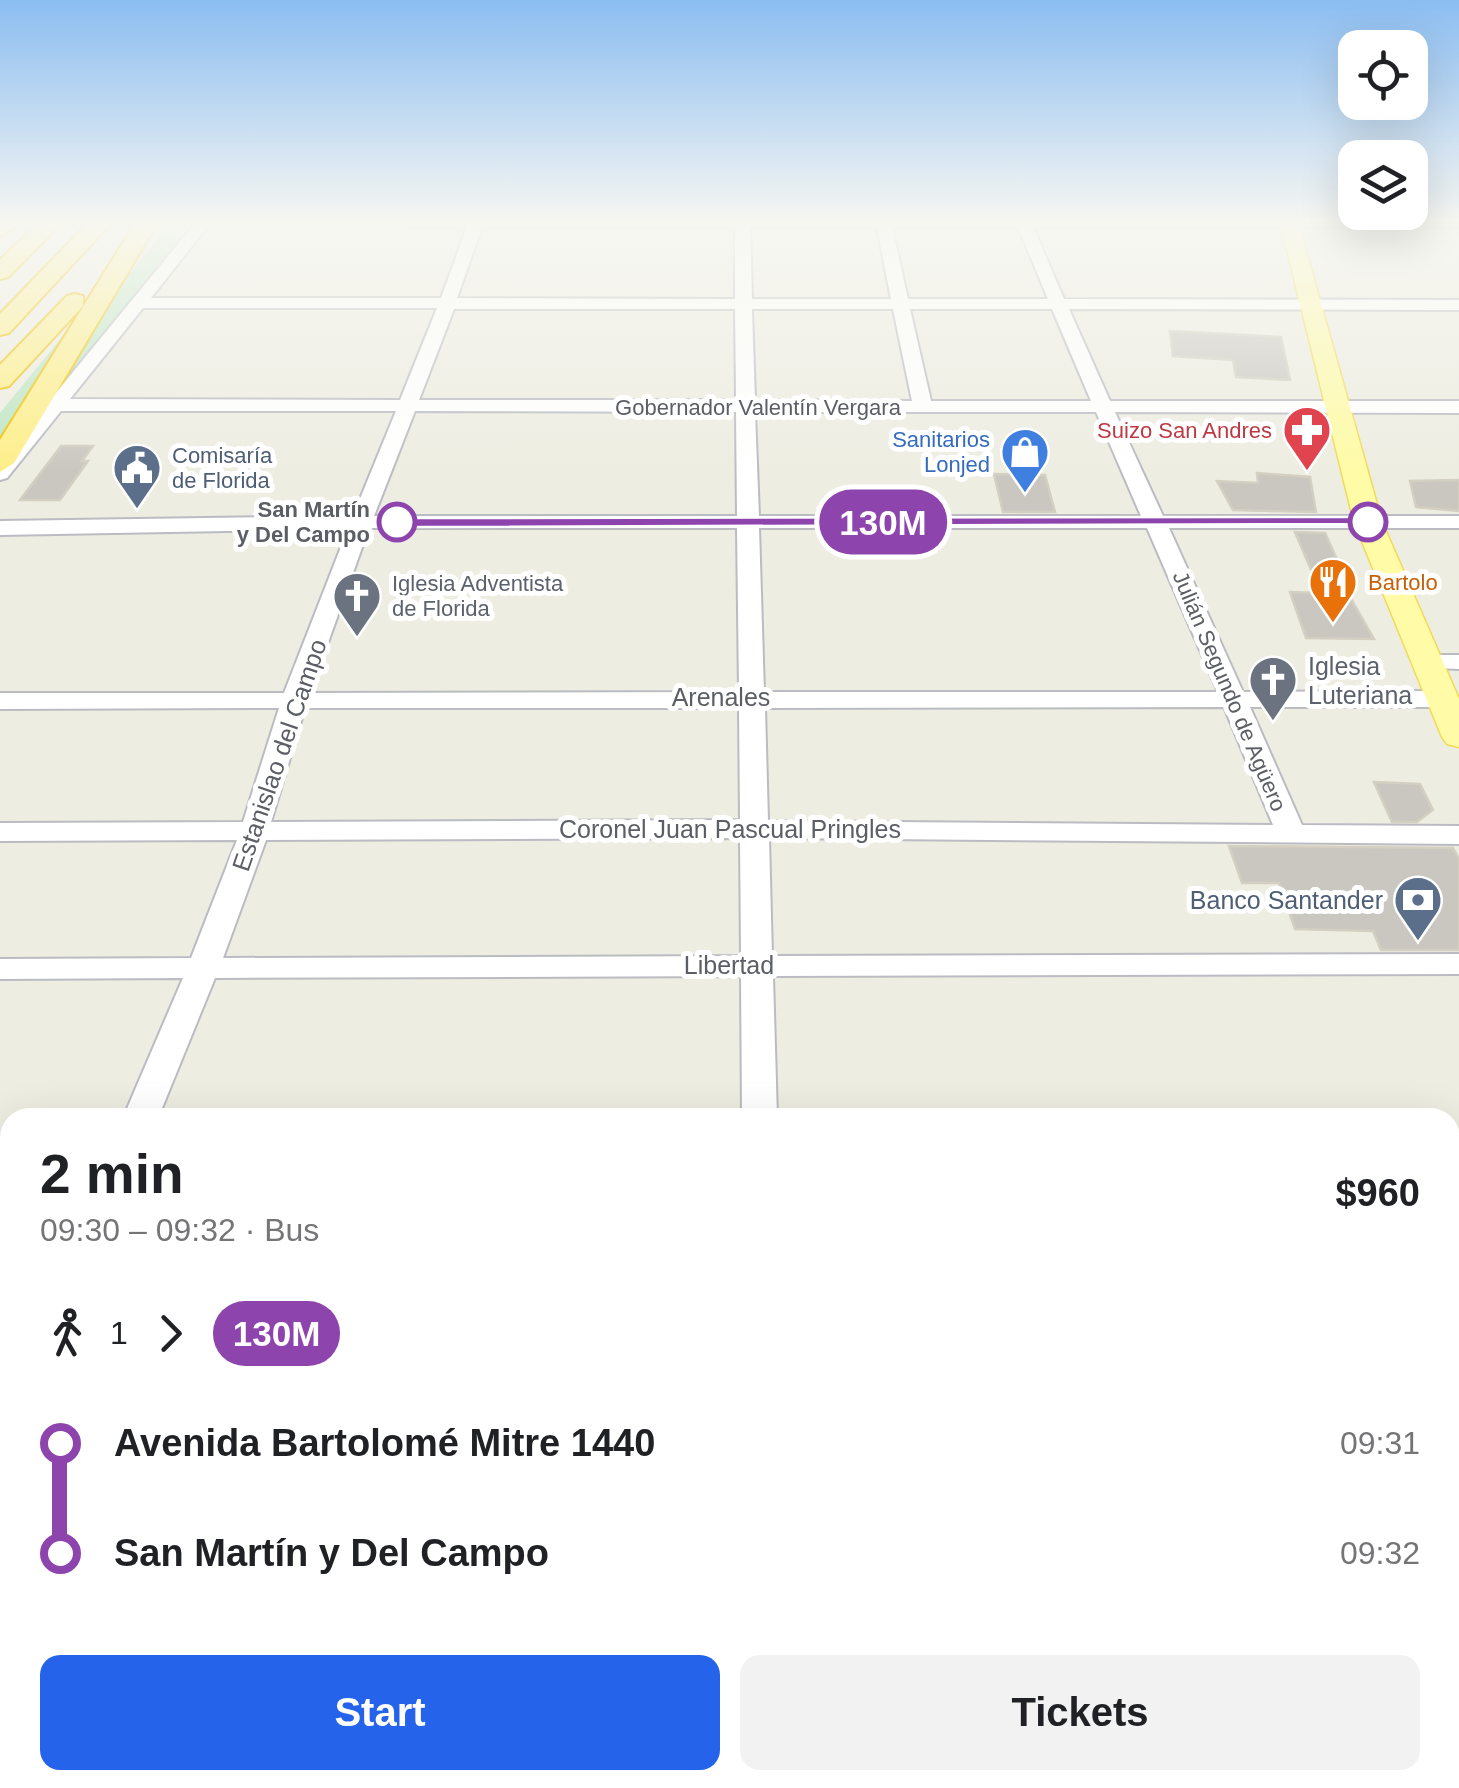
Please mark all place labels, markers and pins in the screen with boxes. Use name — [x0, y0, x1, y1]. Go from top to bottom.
pharmacy icon: Suizo San Andres — [1281, 404, 1333, 472]
place label: Suizo San Andres — [1097, 418, 1272, 443]
shop icon: Sanitarios Lonjed — [999, 426, 1051, 494]
place label: Sanitarios Lonjed — [892, 427, 990, 477]
public building icon: Comisaría de Florida — [111, 442, 163, 510]
place label: Comisaría de Florida — [172, 443, 273, 493]
place label: San Martín y Del Campo — [237, 497, 370, 547]
marker: San Martín y Del Campo — [378, 503, 416, 541]
unlabelled marker — [1349, 503, 1387, 541]
restaurant icon: Bartolo — [1307, 556, 1359, 624]
church icon: Iglesia Adventista de Florida — [331, 570, 383, 638]
place label: Bartolo — [1368, 570, 1438, 595]
place label: Iglesia Adventista de Florida — [392, 571, 564, 621]
place label: Iglesia Luteriana — [1308, 652, 1412, 709]
church icon: Iglesia Luteriana — [1247, 654, 1299, 722]
bank icon: Banco Santander — [1392, 874, 1444, 942]
place label: Banco Santander — [1190, 886, 1383, 914]

